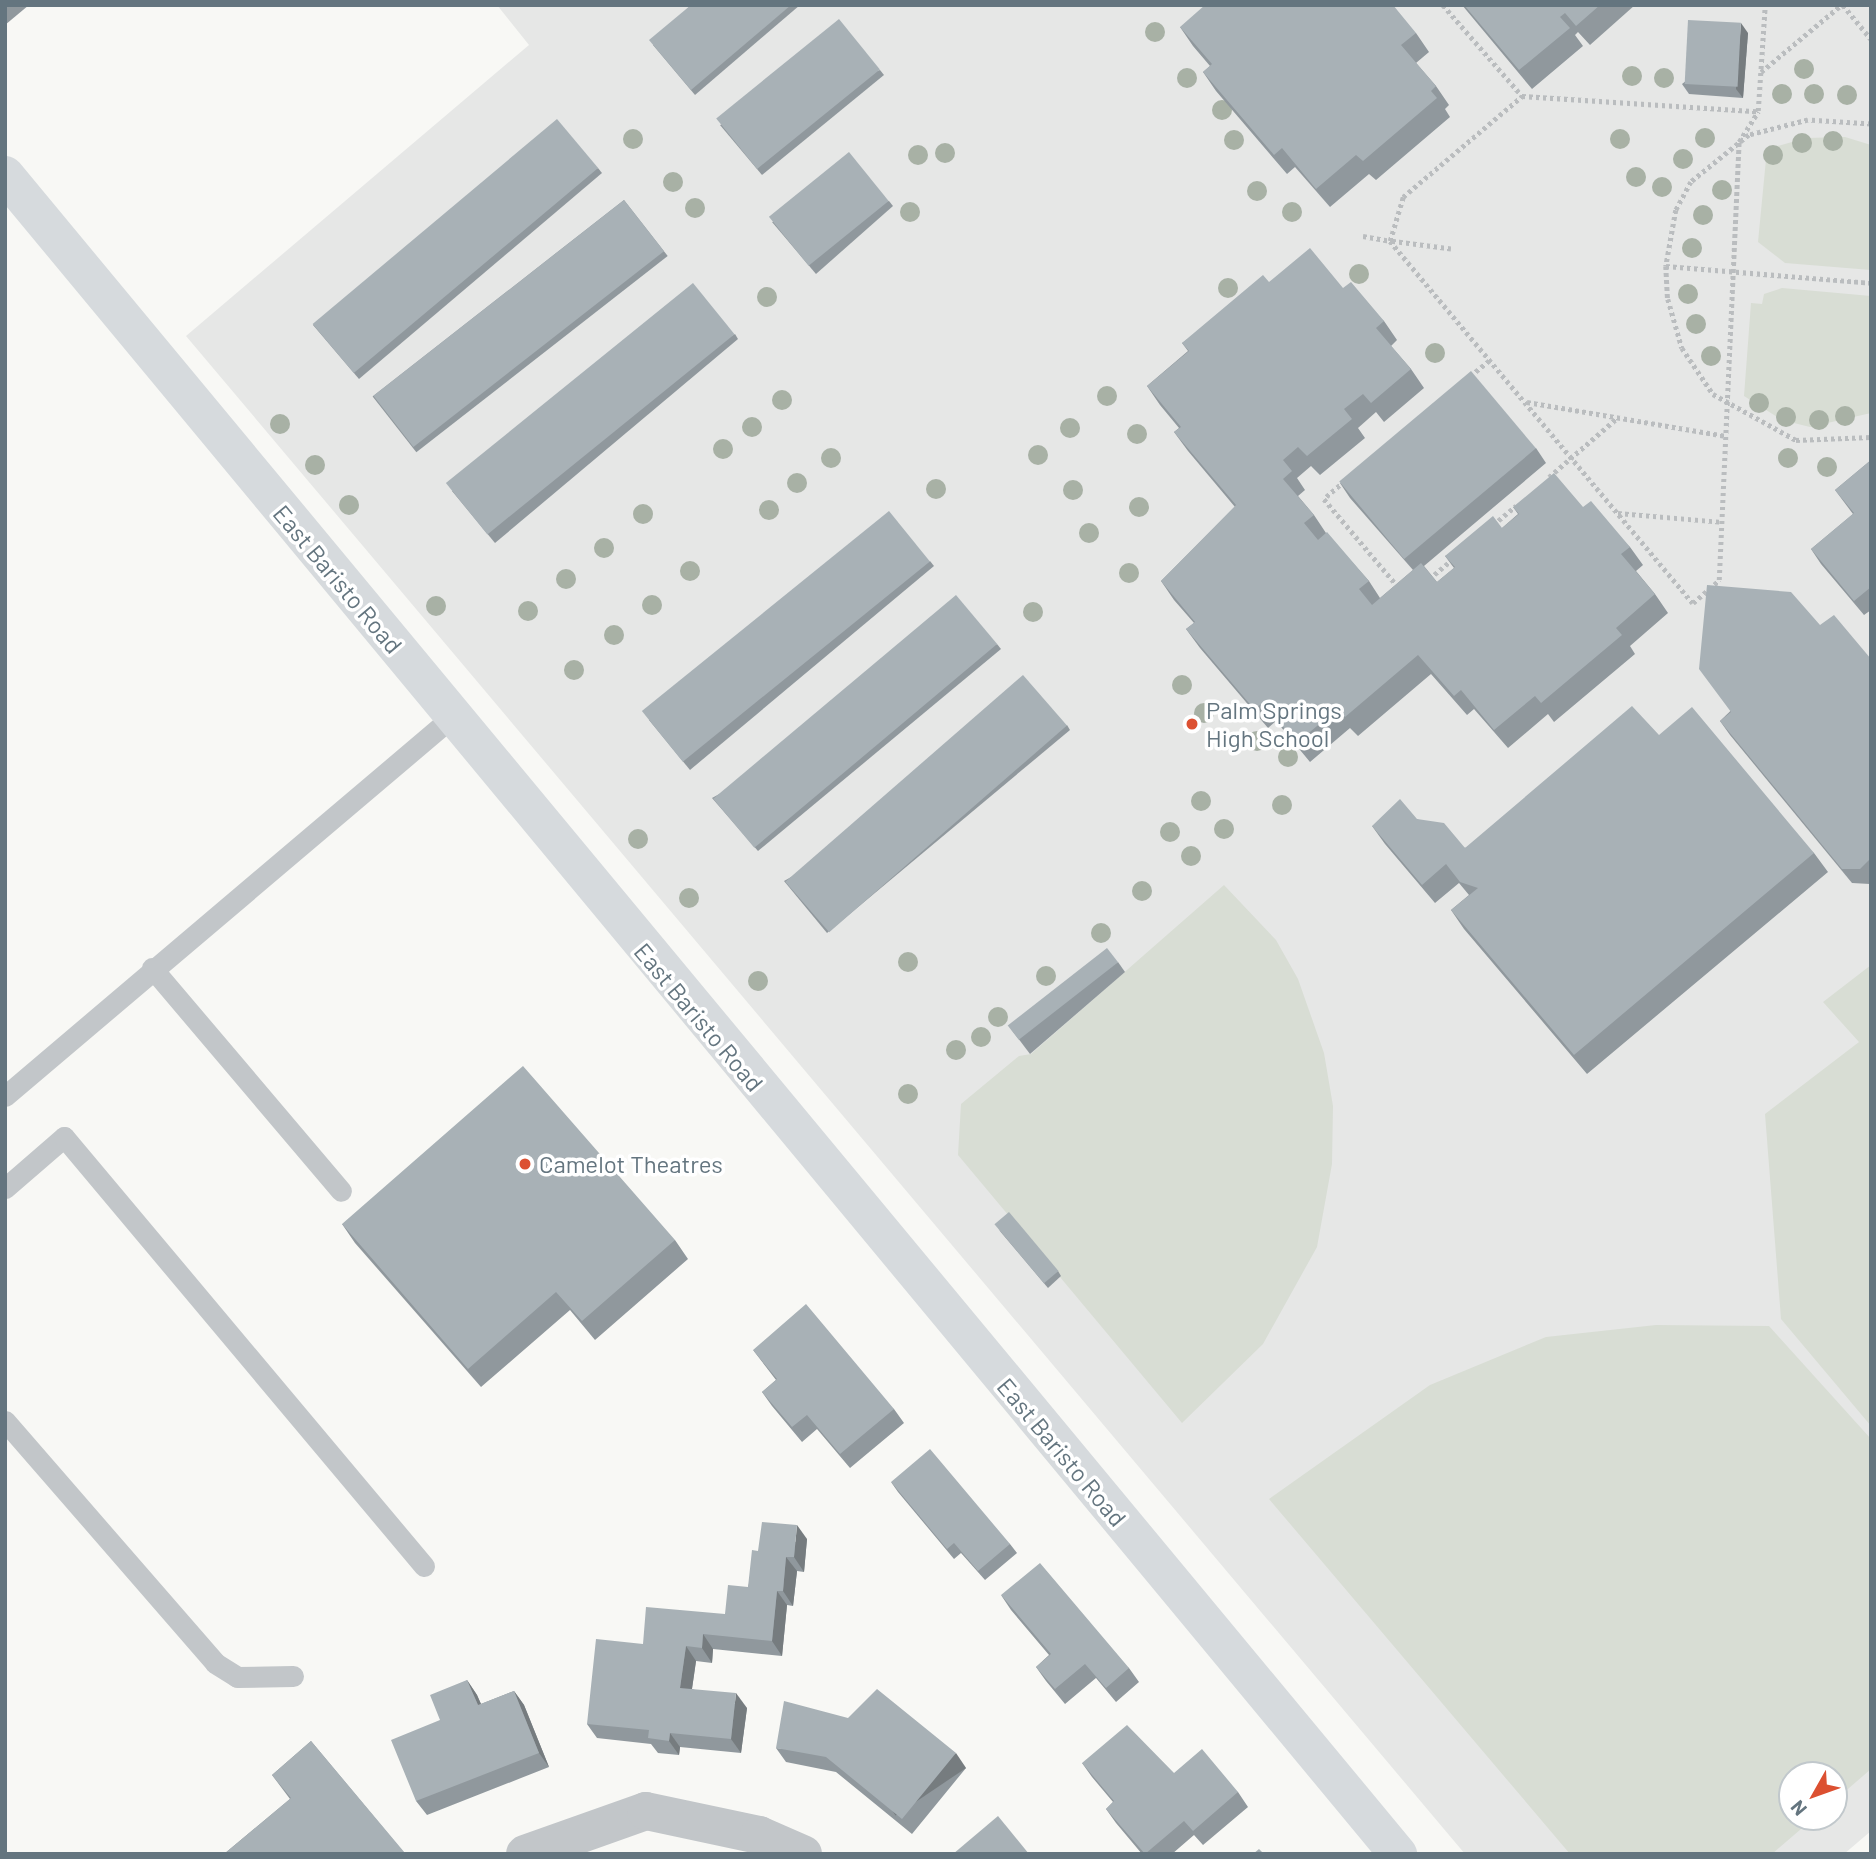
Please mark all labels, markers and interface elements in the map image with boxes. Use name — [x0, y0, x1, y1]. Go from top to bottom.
street label: East Baristo Road — [268, 499, 408, 659]
place label: Palm Springs High School — [1206, 696, 1342, 752]
marker: Palm Springs High School — [1184, 716, 1200, 732]
street label: East Baristo Road — [629, 937, 769, 1097]
place label: Camelot Theatres — [539, 1150, 723, 1178]
marker: Camelot Theatres — [517, 1156, 533, 1172]
street label: East Baristo Road — [992, 1372, 1132, 1532]
north arrow — [1778, 1761, 1848, 1831]
text: N — [1785, 1796, 1811, 1821]

